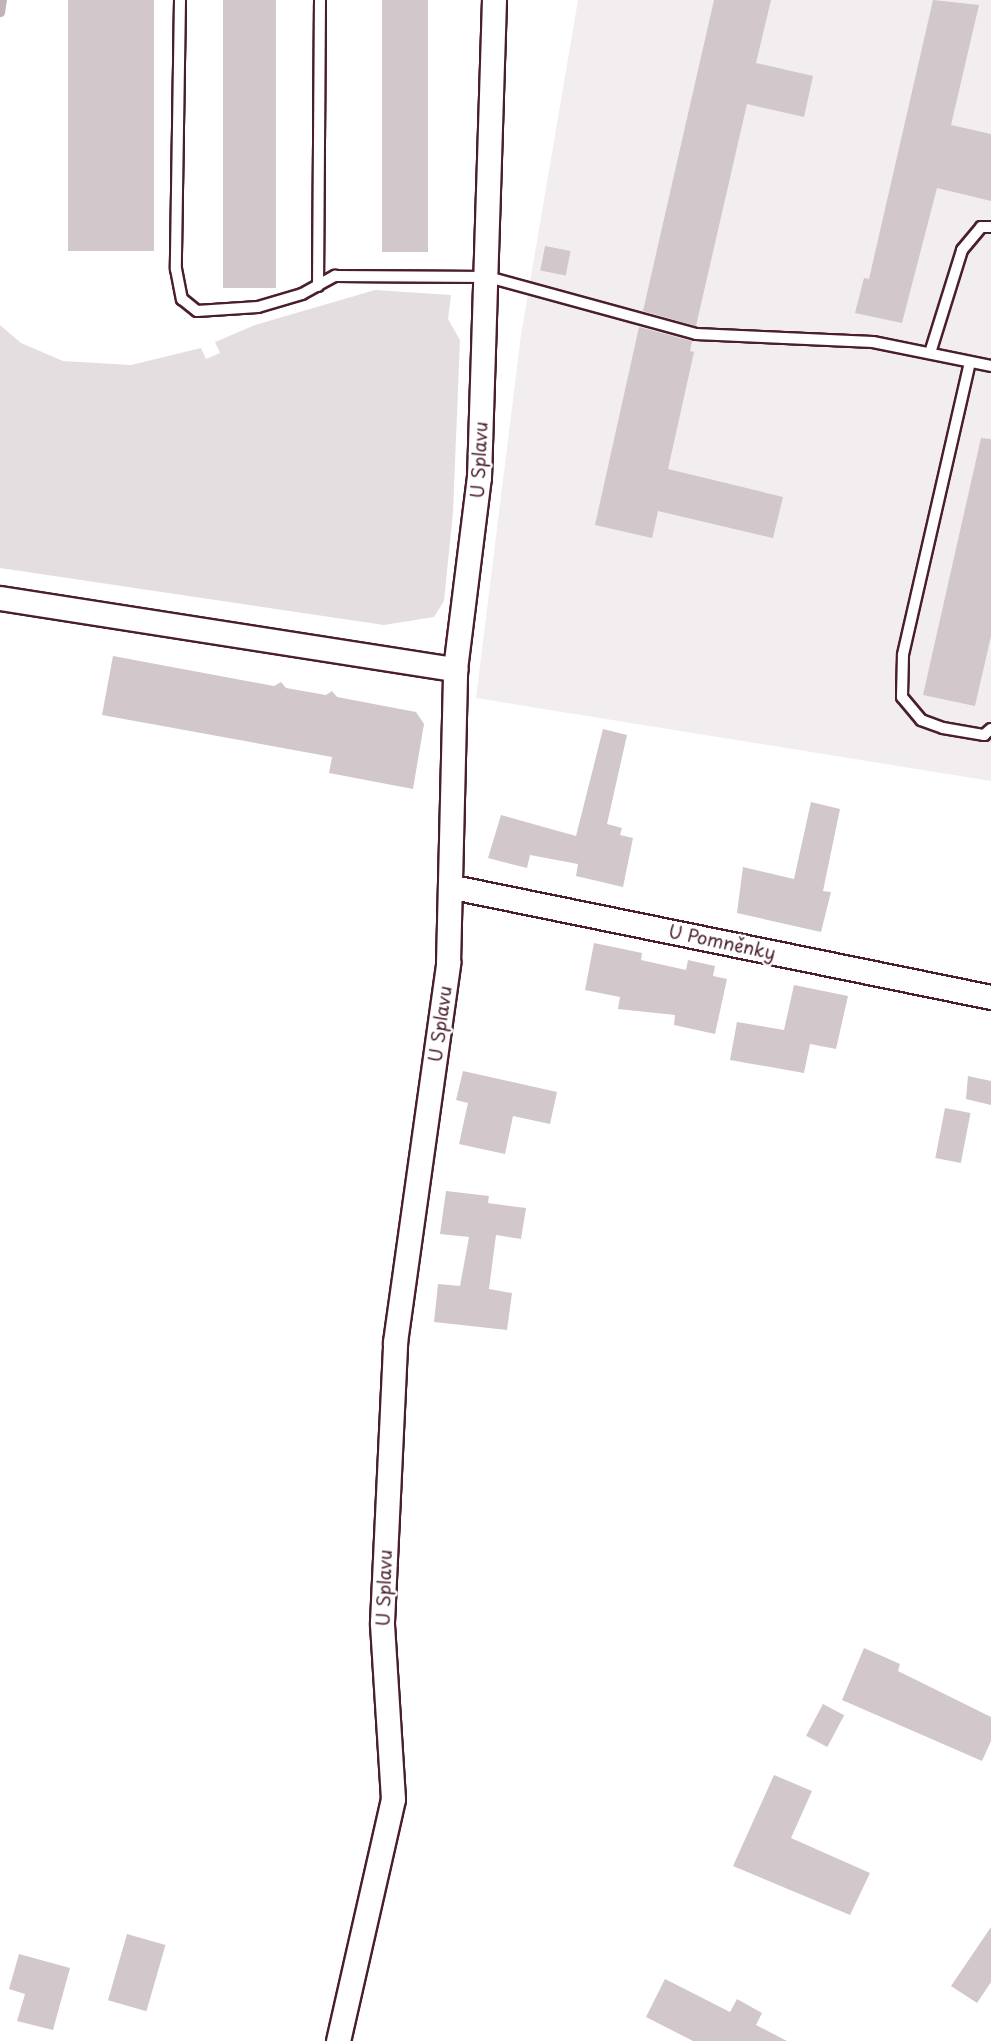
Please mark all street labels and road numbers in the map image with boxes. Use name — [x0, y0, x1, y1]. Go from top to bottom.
street label: U Splavu — [466, 421, 492, 499]
street label: U Pomněnky — [666, 920, 778, 964]
street label: U Splavu — [424, 984, 456, 1064]
street label: U Splavu — [372, 1549, 396, 1627]

